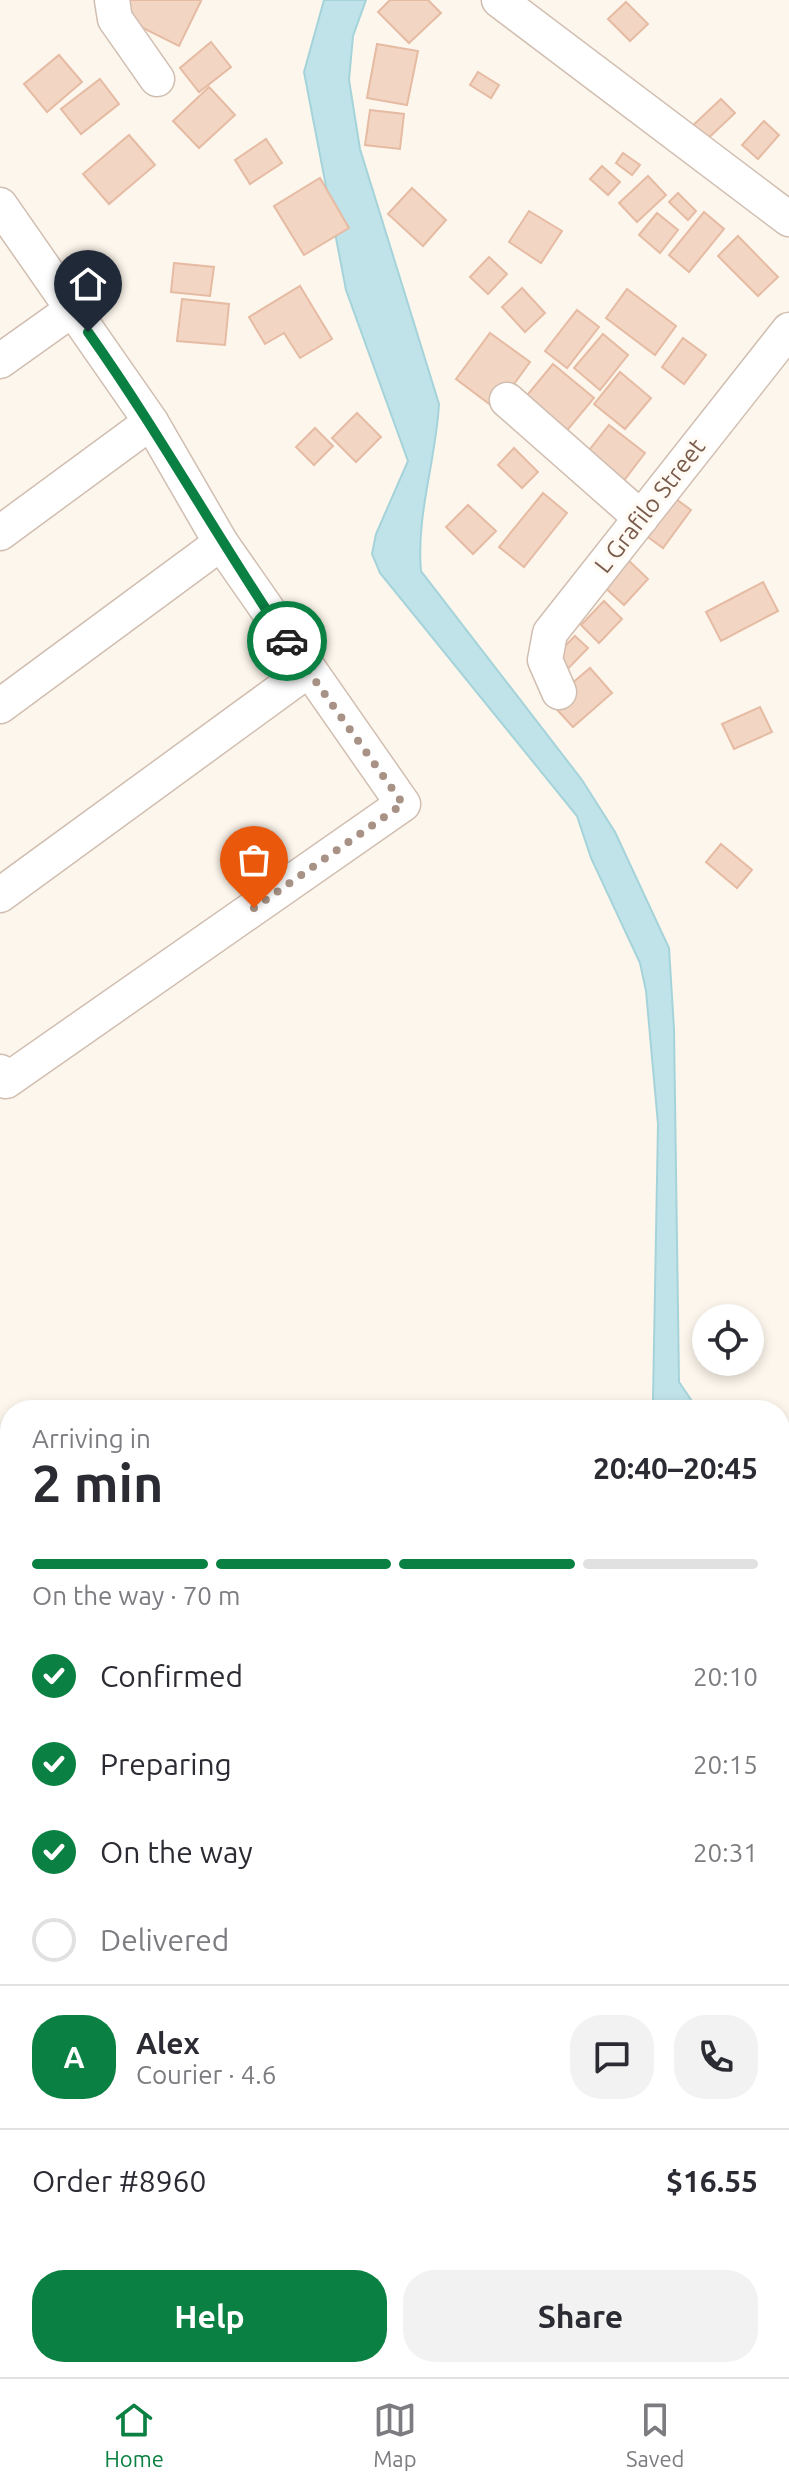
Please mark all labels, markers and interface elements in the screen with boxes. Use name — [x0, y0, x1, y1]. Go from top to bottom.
pin — [54, 250, 122, 332]
icon: home — [66, 262, 110, 306]
street label: L Grafilo Street — [589, 433, 711, 578]
courier — [247, 601, 327, 681]
icon: car — [265, 619, 309, 663]
pin — [220, 826, 288, 908]
icon: bag — [232, 838, 276, 882]
map controls — [692, 1304, 764, 1376]
button: locate — [692, 1304, 764, 1376]
text: Arriving in — [32, 1424, 151, 1453]
text: 20:40–20:45 — [593, 1451, 758, 1485]
text: 2 min — [32, 1454, 163, 1512]
text: On the way · 70 m — [32, 1581, 240, 1610]
icon: check — [32, 1654, 76, 1698]
text: Confirmed — [100, 1659, 243, 1693]
text: 20:10 — [693, 1662, 758, 1691]
icon: check — [32, 1742, 76, 1786]
text: Preparing — [100, 1747, 232, 1781]
text: 20:15 — [693, 1750, 758, 1779]
icon: check — [32, 1830, 76, 1874]
text: On the way — [100, 1835, 253, 1869]
text: 20:31 — [693, 1838, 758, 1867]
text: Delivered — [100, 1923, 229, 1957]
button: chat — [570, 2015, 654, 2099]
button: phone — [674, 2015, 758, 2099]
text: Alex — [136, 2026, 200, 2060]
text: A — [63, 2040, 85, 2074]
text: Courier · 4.6 — [136, 2060, 276, 2089]
text: Order #8960 — [32, 2164, 206, 2198]
text: $16.55 — [666, 2164, 758, 2198]
button: Help — [32, 2270, 387, 2362]
button: Share — [403, 2270, 758, 2362]
tab: Home — [105, 2398, 164, 2471]
tab: Map — [373, 2398, 417, 2471]
tab: Saved — [626, 2398, 684, 2471]

